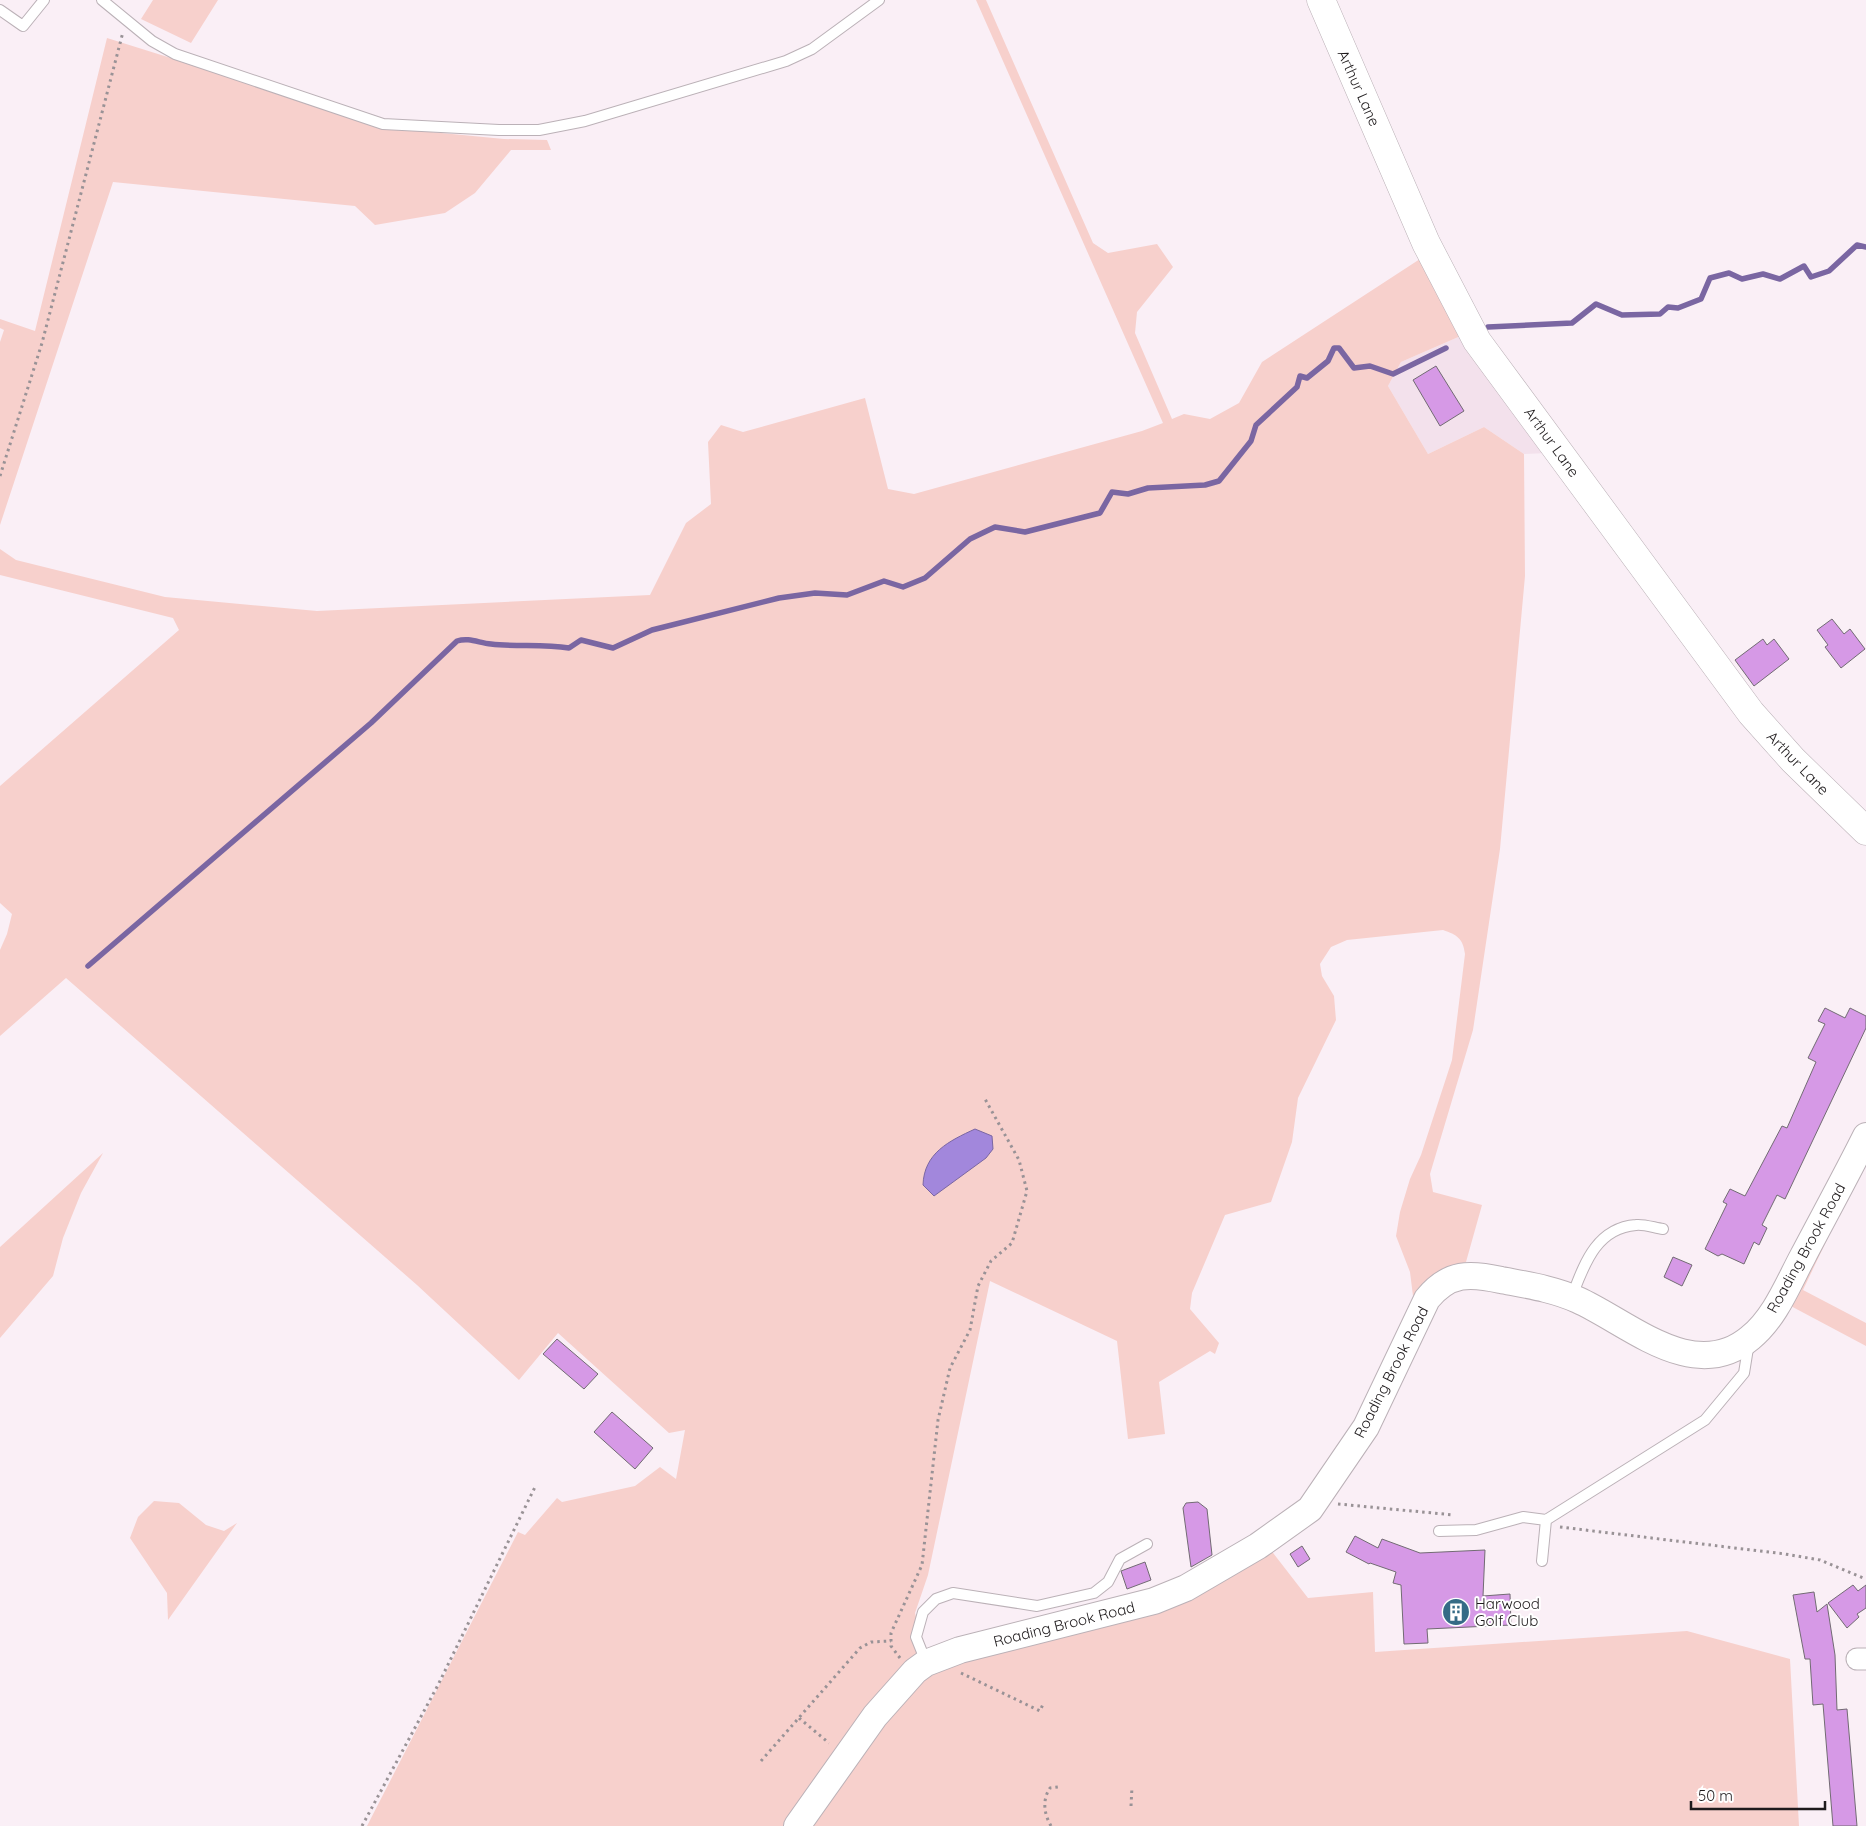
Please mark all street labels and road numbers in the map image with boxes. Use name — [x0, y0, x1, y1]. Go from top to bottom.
street label: Arthur Lane — [1334, 47, 1384, 129]
street label: Arthur Lane — [1520, 403, 1584, 481]
street label: Arthur Lane — [1763, 727, 1833, 799]
street label: Roading Brook Road — [1762, 1180, 1850, 1316]
street label: Roading Brook Road — [1350, 1303, 1432, 1441]
street label: Roading Brook Road — [991, 1597, 1137, 1651]

